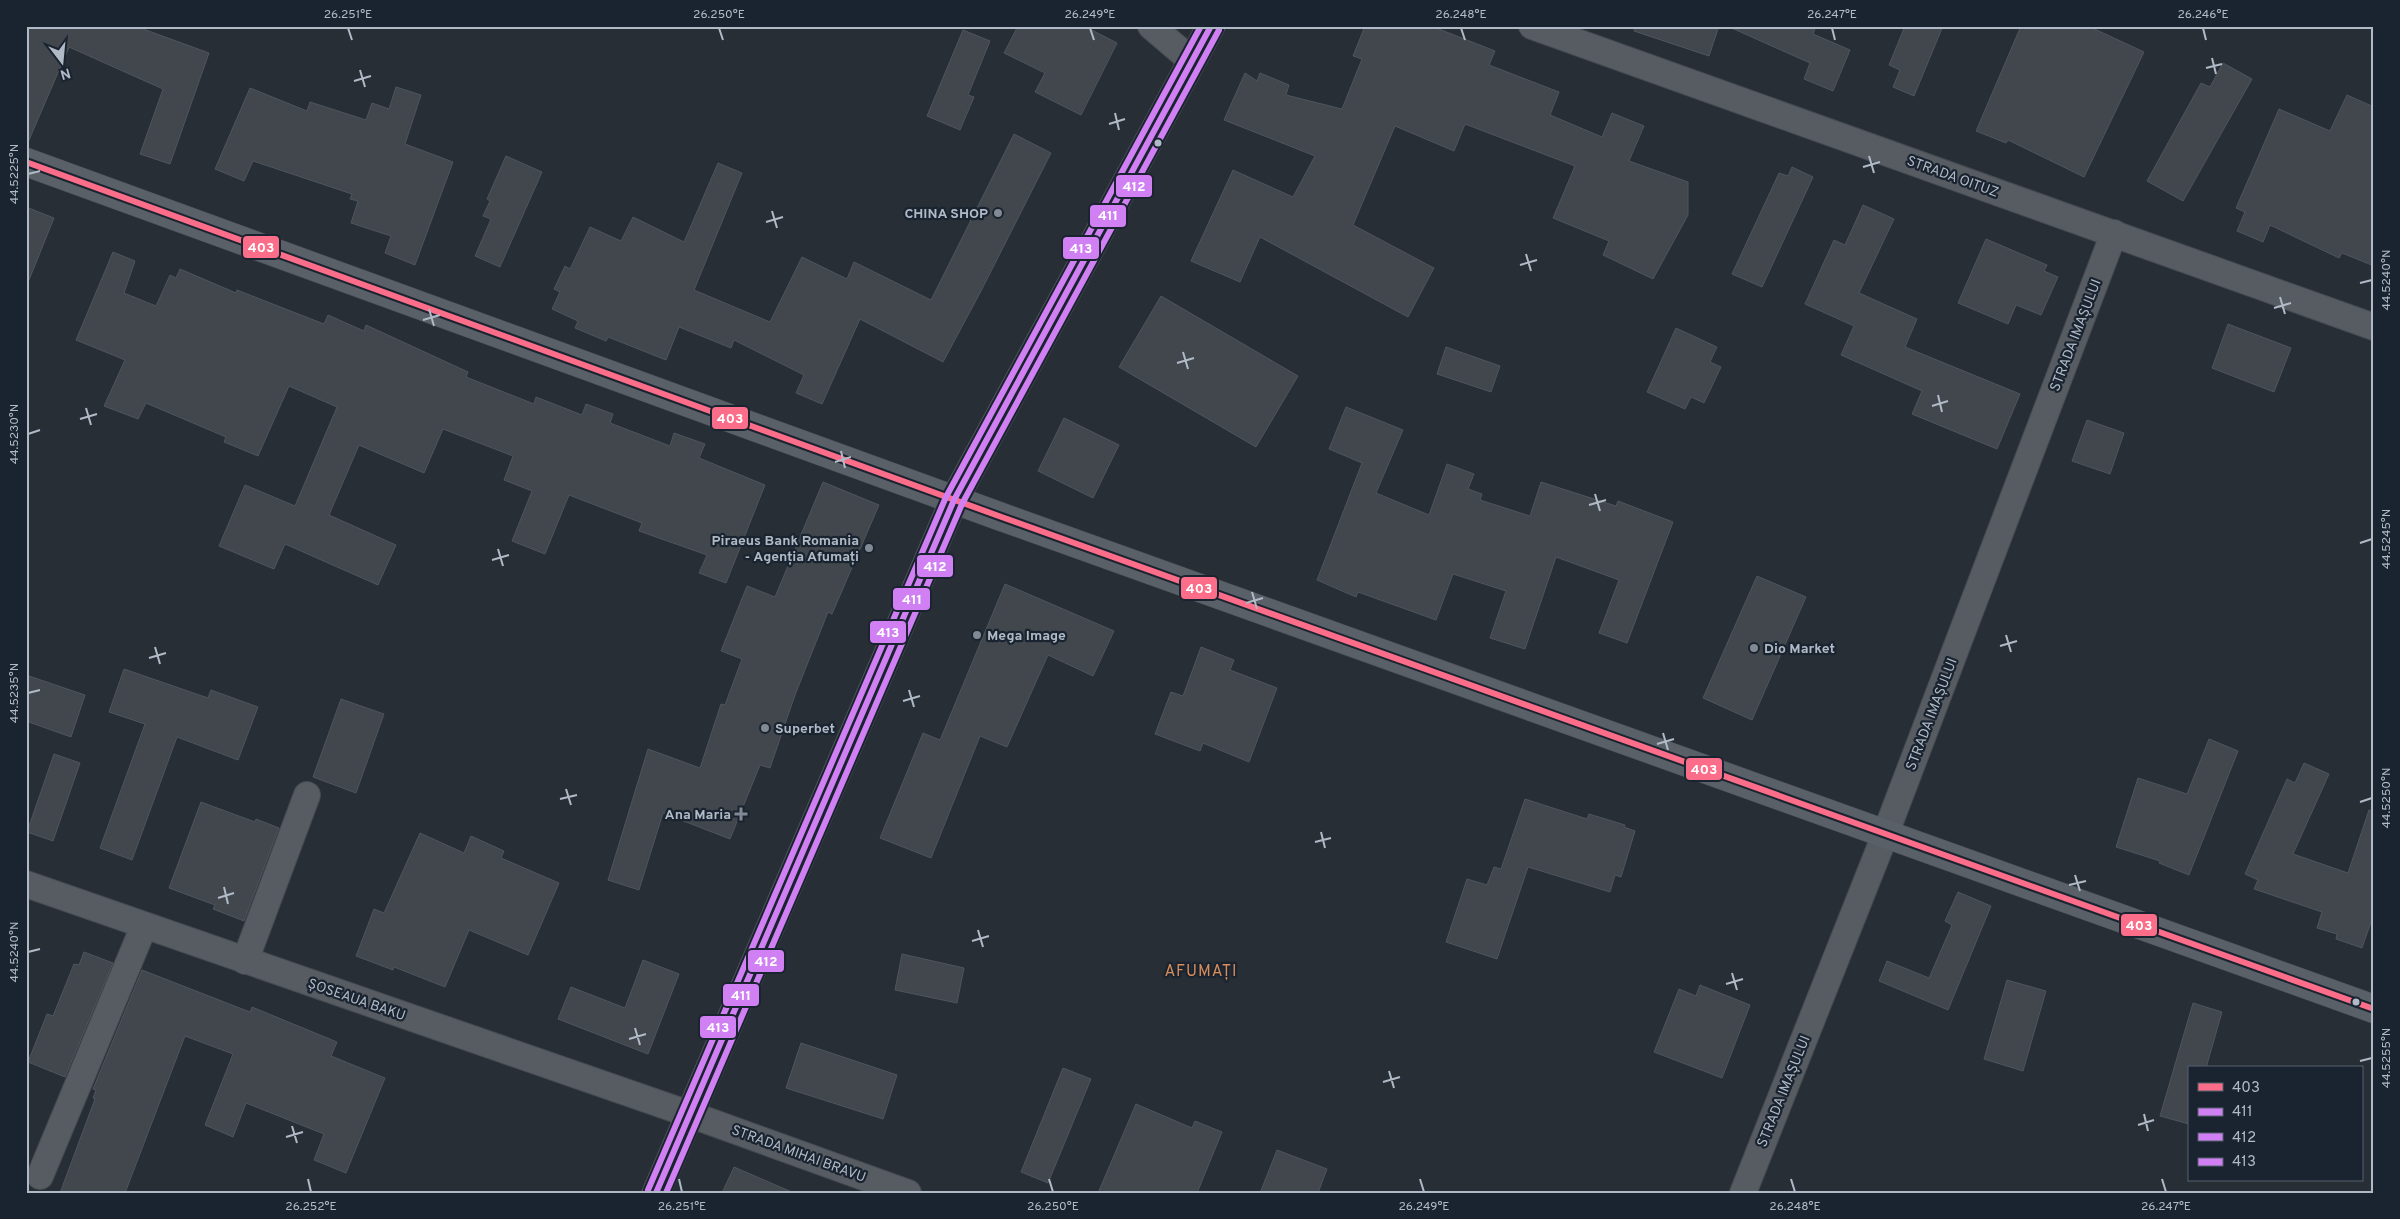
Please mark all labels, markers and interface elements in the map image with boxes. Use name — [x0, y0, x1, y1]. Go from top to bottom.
text: 26.251°E — [324, 7, 372, 23]
text: 26.250°E — [693, 7, 745, 23]
text: 26.249°E — [1065, 7, 1115, 23]
text: 26.248°E — [1435, 7, 1487, 23]
text: 26.247°E — [1807, 7, 1857, 23]
text: 26.246°E — [2177, 7, 2229, 23]
north arrow — [38, 38, 88, 88]
text: N — [58, 63, 72, 83]
unlabelled marker — [1153, 138, 1163, 148]
text: 44.5225°N — [7, 144, 23, 204]
street label: STRADA OITUZ — [1904, 153, 2001, 202]
line badge: 412 — [1115, 174, 1153, 198]
text: 412 — [1122, 179, 1146, 196]
line badge: 411 — [1089, 204, 1127, 228]
place label: CHINA SHOP — [904, 206, 988, 223]
marker: CHINA SHOP — [992, 207, 1004, 219]
text: 411 — [1098, 208, 1118, 225]
line badge: 403 — [242, 235, 280, 259]
line badge: 413 — [1062, 236, 1100, 260]
text: 403 — [248, 240, 274, 257]
text: 413 — [1070, 241, 1093, 258]
text: 44.5240°N — [2379, 250, 2395, 310]
street label: STRADA IMAȘULUI — [2047, 277, 2106, 394]
text: 44.5230°N — [7, 404, 23, 464]
line badge: 403 — [711, 406, 749, 430]
text: 403 — [717, 411, 743, 428]
text: 44.5245°N — [2379, 509, 2395, 569]
place label: Piraeus Bank Romania - Agenția Afumați — [712, 533, 859, 566]
marker: Piraeus Bank Romania - Agenția Afumați — [863, 542, 875, 554]
line badge: 412 — [916, 554, 954, 578]
text: 412 — [923, 559, 947, 576]
line badge: 403 — [1180, 576, 1218, 600]
text: 403 — [1186, 581, 1212, 598]
line badge: 411 — [892, 587, 931, 611]
text: 411 — [902, 592, 922, 609]
line badge: 413 — [869, 620, 907, 644]
text: 413 — [877, 625, 900, 642]
place label: Mega Image — [987, 628, 1066, 645]
marker: Mega Image — [971, 629, 983, 641]
place label: Dio Market — [1764, 641, 1835, 658]
marker: Dio Market — [1748, 642, 1760, 654]
street label: STRADA IMAȘULUI — [1903, 656, 1962, 773]
text: 44.5235°N — [7, 663, 23, 723]
place label: Superbet — [775, 721, 835, 738]
marker: Superbet — [759, 722, 771, 734]
line badge: 403 — [1685, 757, 1723, 781]
text: 403 — [1691, 762, 1717, 779]
text: 44.5250°N — [2379, 768, 2395, 828]
place label: Ana Maria — [665, 807, 731, 824]
marker: Ana Maria — [735, 808, 747, 820]
line badge: 403 — [2120, 913, 2158, 937]
text: 403 — [2126, 918, 2152, 935]
text: 44.5240°N — [7, 922, 23, 982]
line badge: 412 — [747, 949, 785, 973]
text: 412 — [754, 954, 778, 971]
district label: AFUMAȚI — [1165, 962, 1237, 982]
street label: ȘOSEAUA BAKU — [305, 976, 408, 1025]
line badge: 411 — [722, 983, 760, 1007]
text: 411 — [731, 988, 751, 1005]
unlabelled marker — [2351, 997, 2361, 1007]
line badge: 413 — [699, 1015, 737, 1039]
text: 413 — [707, 1020, 730, 1037]
text: 44.5255°N — [2379, 1028, 2395, 1088]
street label: STRADA IMAȘULUI — [1754, 1033, 1815, 1150]
legend — [2188, 1066, 2362, 1182]
text: 403 — [2232, 1079, 2260, 1098]
text: 411 — [2232, 1103, 2253, 1122]
street label: STRADA MIHAI BRAVU — [729, 1122, 868, 1187]
text: 412 — [2232, 1129, 2256, 1148]
text: 413 — [2232, 1153, 2256, 1172]
text: 26.252°E — [285, 1199, 337, 1215]
text: 26.251°E — [658, 1199, 706, 1215]
text: 26.250°E — [1027, 1199, 1079, 1215]
text: 26.249°E — [1399, 1199, 1449, 1215]
text: 26.248°E — [1769, 1199, 1821, 1215]
text: 26.247°E — [2141, 1199, 2191, 1215]

